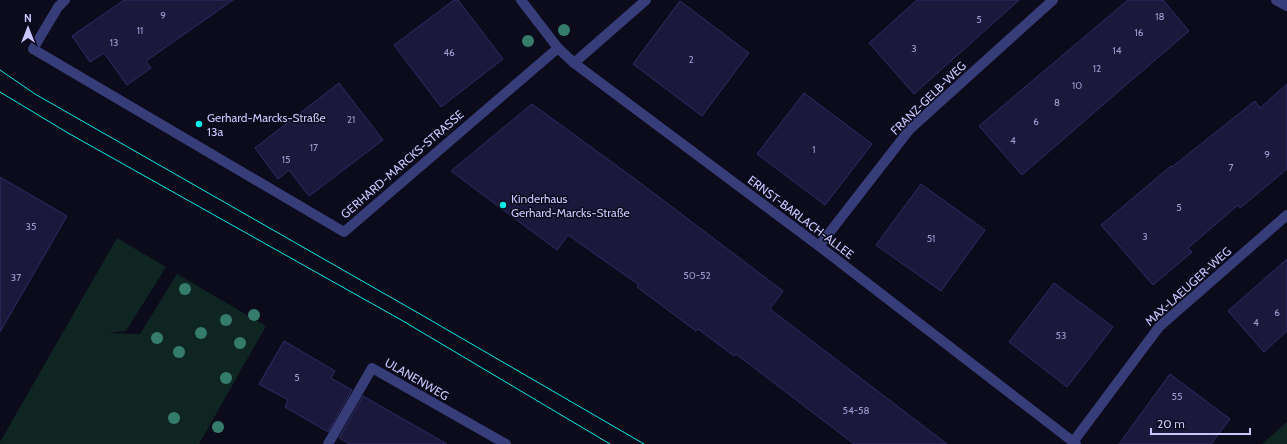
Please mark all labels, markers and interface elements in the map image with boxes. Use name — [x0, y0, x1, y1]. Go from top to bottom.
north arrow — [8, 8, 48, 48]
house number: 9 — [160, 9, 166, 22]
house number: 18 — [1155, 10, 1165, 23]
text: N — [24, 11, 32, 25]
house number: 5 — [976, 13, 982, 26]
house number: 11 — [137, 24, 143, 37]
house number: 16 — [1135, 26, 1144, 39]
house number: 13 — [110, 36, 118, 49]
house number: 3 — [911, 42, 917, 55]
house number: 14 — [1112, 44, 1122, 57]
house number: 46 — [443, 46, 455, 59]
house number: 2 — [688, 53, 694, 66]
street label: FRANZ-GELB-WEG — [887, 58, 969, 138]
house number: 12 — [1093, 62, 1101, 75]
house number: 10 — [1072, 79, 1082, 92]
house number: 8 — [1054, 96, 1060, 109]
street label: GERHARD-MARCKS-STRASSE — [337, 106, 467, 221]
place label: Gerhard-Marcks-Straße 13a — [207, 110, 326, 139]
house number: 21 — [347, 113, 355, 126]
house number: 6 — [1033, 115, 1039, 128]
marker: Gerhard-Marcks-Straße 13a — [194, 119, 204, 129]
house number: 4 — [1010, 134, 1016, 147]
house number: 17 — [310, 141, 318, 154]
house number: 1 — [812, 143, 816, 156]
house number: 9 — [1264, 148, 1270, 161]
house number: 15 — [282, 153, 290, 166]
house number: 7 — [1228, 161, 1234, 174]
street label: ERNST-BARLACH-ALLEE — [745, 172, 857, 262]
place label: Kinderhaus Gerhard-Marcks-Straße — [511, 191, 630, 220]
marker: Kinderhaus Gerhard-Marcks-Straße — [498, 200, 508, 210]
house number: 5 — [1176, 201, 1182, 214]
house number: 35 — [26, 220, 36, 233]
house number: 3 — [1142, 230, 1148, 243]
house number: 51 — [927, 232, 935, 245]
street label: MAX-LAEUGER-WEG — [1142, 243, 1234, 329]
house number: 50-52 — [683, 269, 711, 282]
house number: 37 — [11, 271, 21, 284]
house number: 6 — [1274, 306, 1280, 319]
house number: 4 — [1253, 316, 1259, 329]
house number: 53 — [1056, 329, 1066, 342]
street label: ULANENWEG — [382, 355, 452, 403]
house number: 5 — [294, 371, 300, 384]
house number: 55 — [1172, 390, 1182, 403]
house number: 54-58 — [843, 404, 869, 417]
scale bar — [1151, 410, 1250, 436]
text: 20 m — [1157, 416, 1185, 431]

